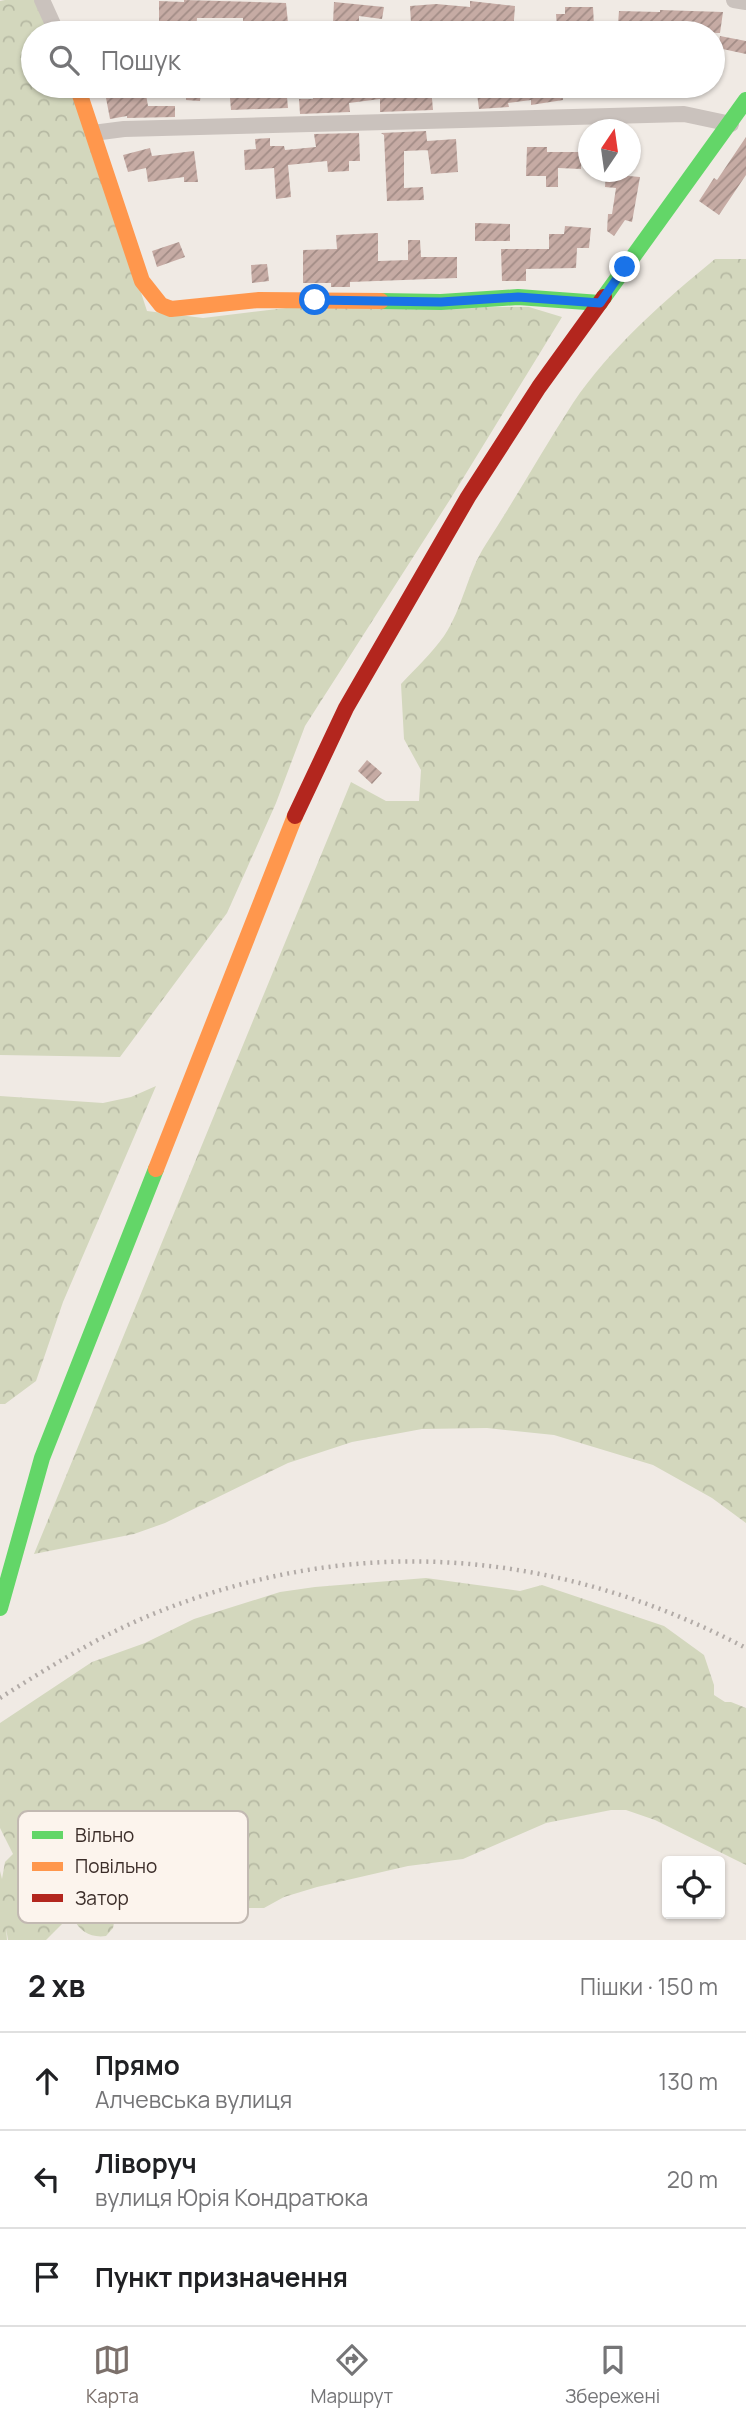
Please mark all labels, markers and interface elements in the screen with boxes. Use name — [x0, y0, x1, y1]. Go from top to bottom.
search box — [21, 21, 725, 98]
icon: search — [45, 41, 83, 79]
text: Пошук — [101, 42, 181, 78]
north arrow — [578, 119, 641, 182]
route end — [609, 251, 640, 282]
route start — [299, 284, 330, 315]
legend — [18, 1811, 248, 1923]
text: Вільно — [75, 1822, 134, 1848]
text: Повільно — [75, 1853, 157, 1879]
map controls — [662, 1856, 725, 1919]
button: locate — [662, 1856, 725, 1919]
text: Затор — [75, 1885, 129, 1911]
text: 2 хв — [28, 1965, 85, 2006]
text: Пішки · 150 m — [580, 1970, 718, 2002]
text: Прямо — [95, 2047, 180, 2083]
icon: ahead — [28, 2062, 66, 2100]
text: 130 m — [658, 2065, 718, 2097]
text: Алчевська вулиця — [95, 2083, 292, 2115]
text: Ліворуч — [95, 2145, 197, 2181]
icon: left — [28, 2160, 66, 2198]
text: 20 m — [667, 2163, 718, 2195]
text: вулиця Юрія Кондратюка — [95, 2181, 368, 2213]
icon: arrive — [28, 2258, 66, 2296]
text: Пункт призначення — [95, 2259, 348, 2295]
tab: Карта — [86, 2341, 139, 2409]
tab: Маршрут — [311, 2341, 393, 2409]
tab: Збережені — [565, 2341, 660, 2409]

